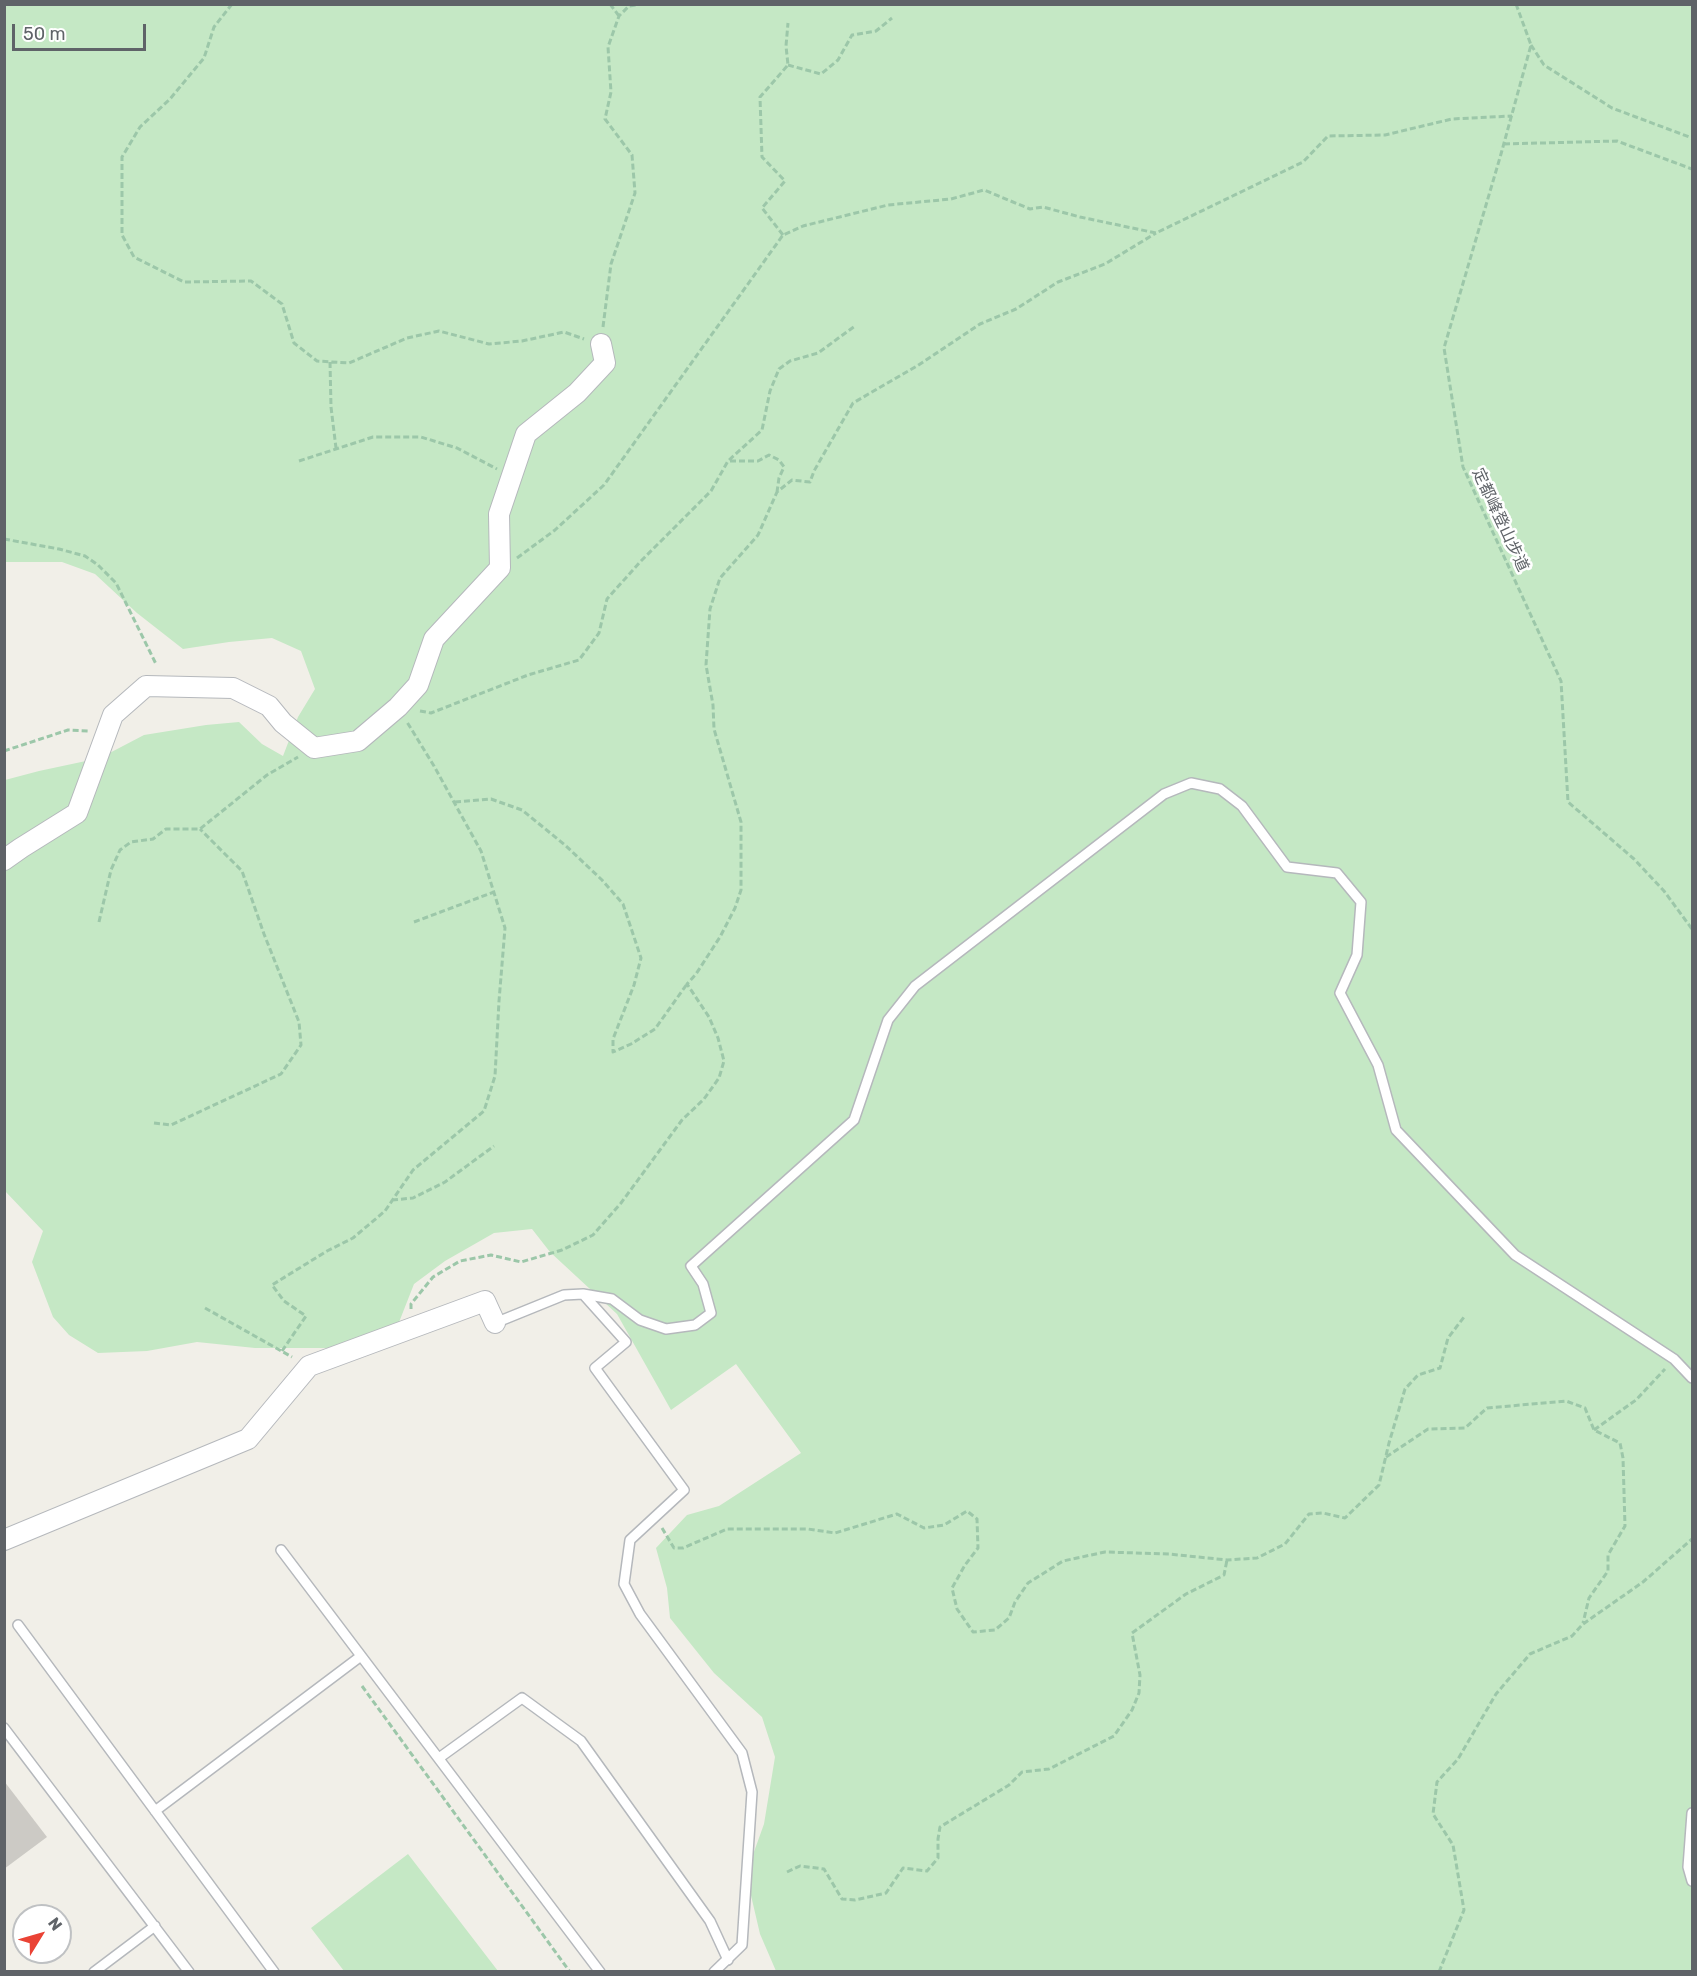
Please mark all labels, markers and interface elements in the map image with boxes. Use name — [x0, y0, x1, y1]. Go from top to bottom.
scale bar — [15, 12, 148, 50]
text: 50 m — [23, 23, 66, 45]
street label: 定都峰登山步道 — [1468, 465, 1532, 575]
north arrow — [12, 1904, 72, 1964]
text: N — [44, 1914, 66, 1934]

